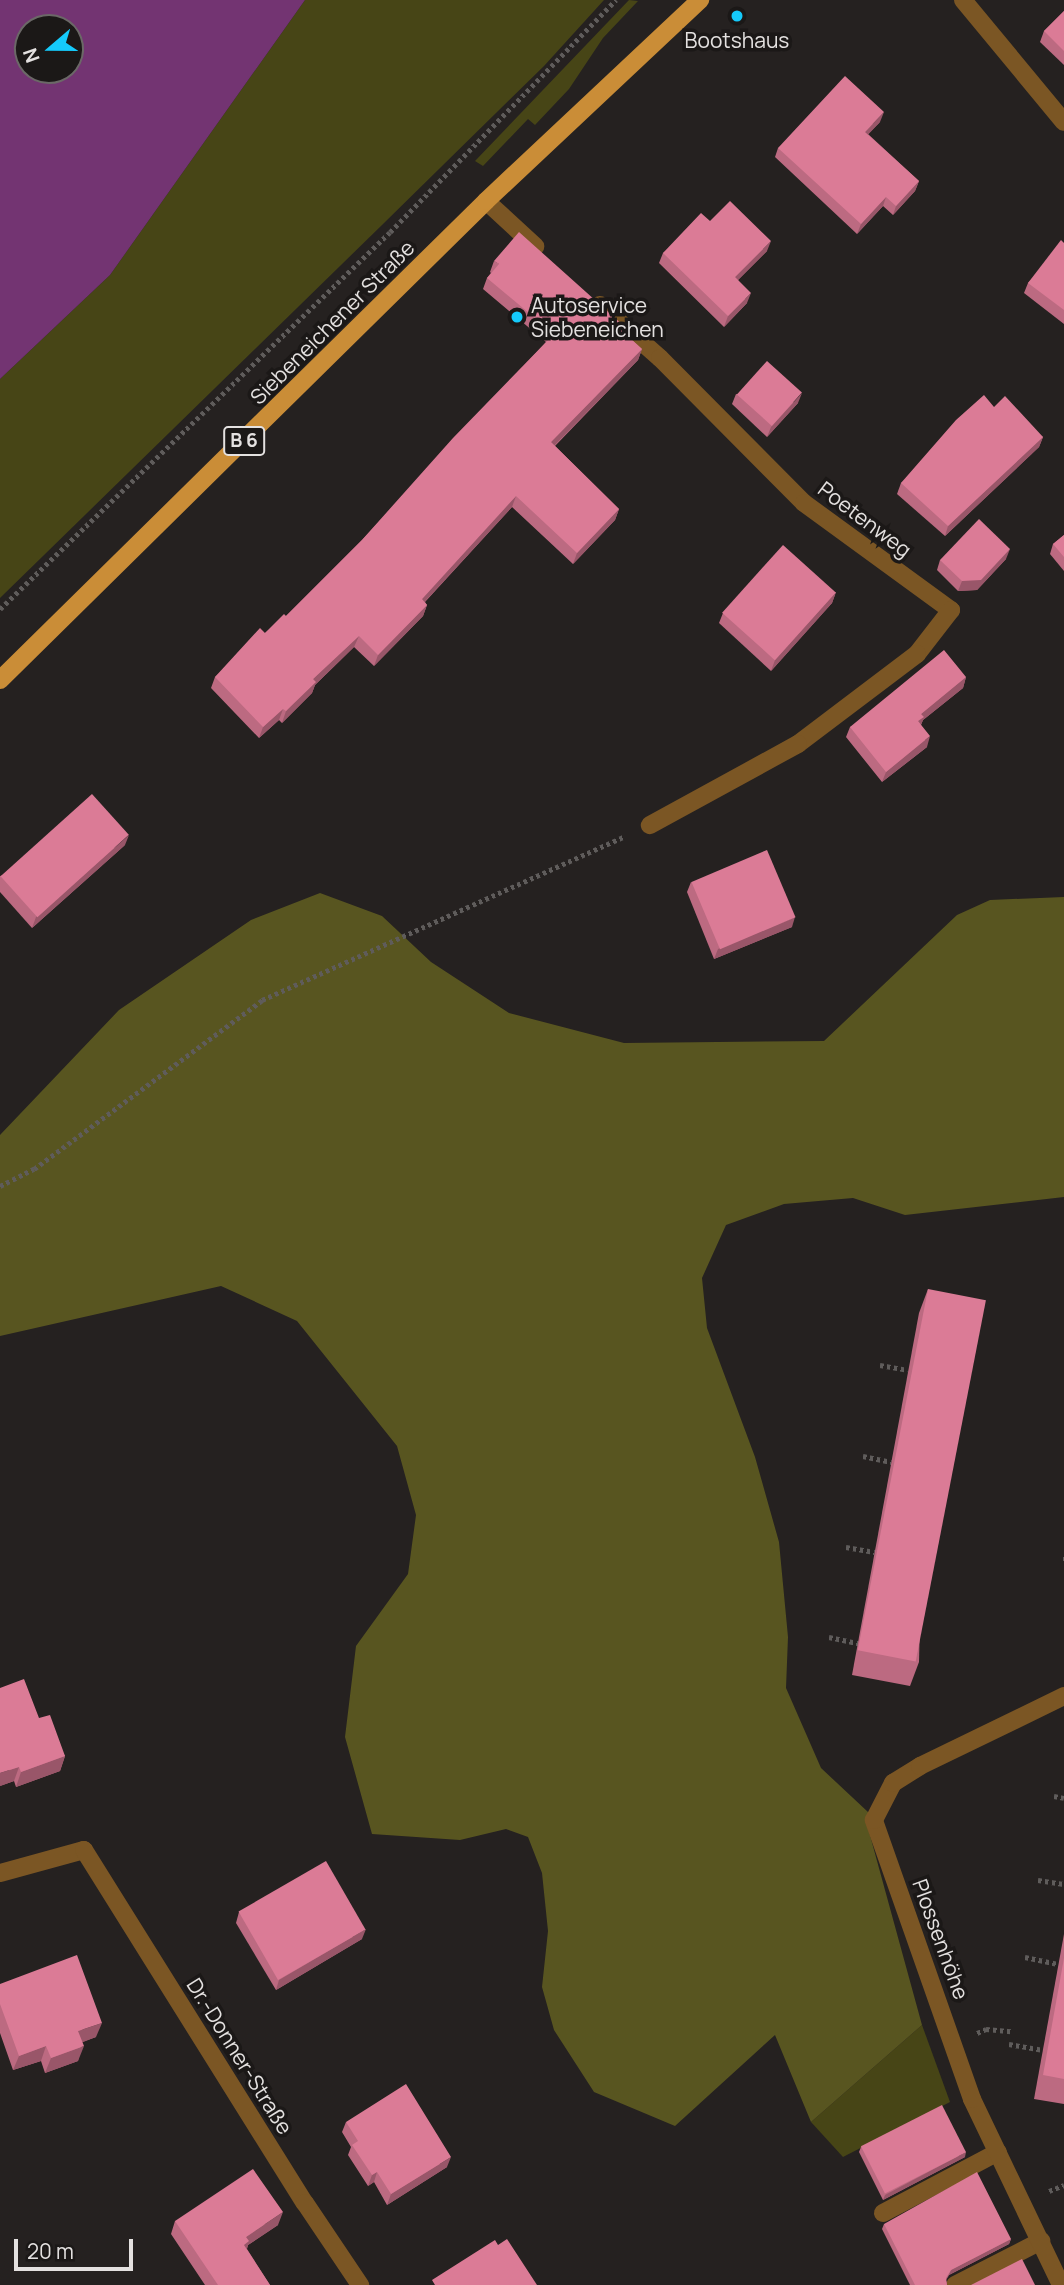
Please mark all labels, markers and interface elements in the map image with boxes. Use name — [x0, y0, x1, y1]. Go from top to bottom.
marker: Bootshaus — [729, 8, 745, 24]
north arrow — [14, 14, 84, 84]
place label: Bootshaus — [685, 27, 789, 53]
text: N — [17, 45, 46, 66]
street label: Siebeneichener Straße — [245, 235, 419, 409]
place label: Autoservice Siebeneichen — [531, 292, 664, 342]
marker: Autoservice Siebeneichen — [509, 309, 525, 325]
road number: B 6 — [223, 426, 265, 456]
street label: Poetenweg — [813, 476, 917, 562]
street label: Plossenhöhe — [908, 1875, 974, 2003]
street label: Dr.-Donner-Straße — [182, 1973, 298, 2139]
scale bar — [18, 2226, 136, 2270]
text: 20 m — [27, 2237, 74, 2265]

